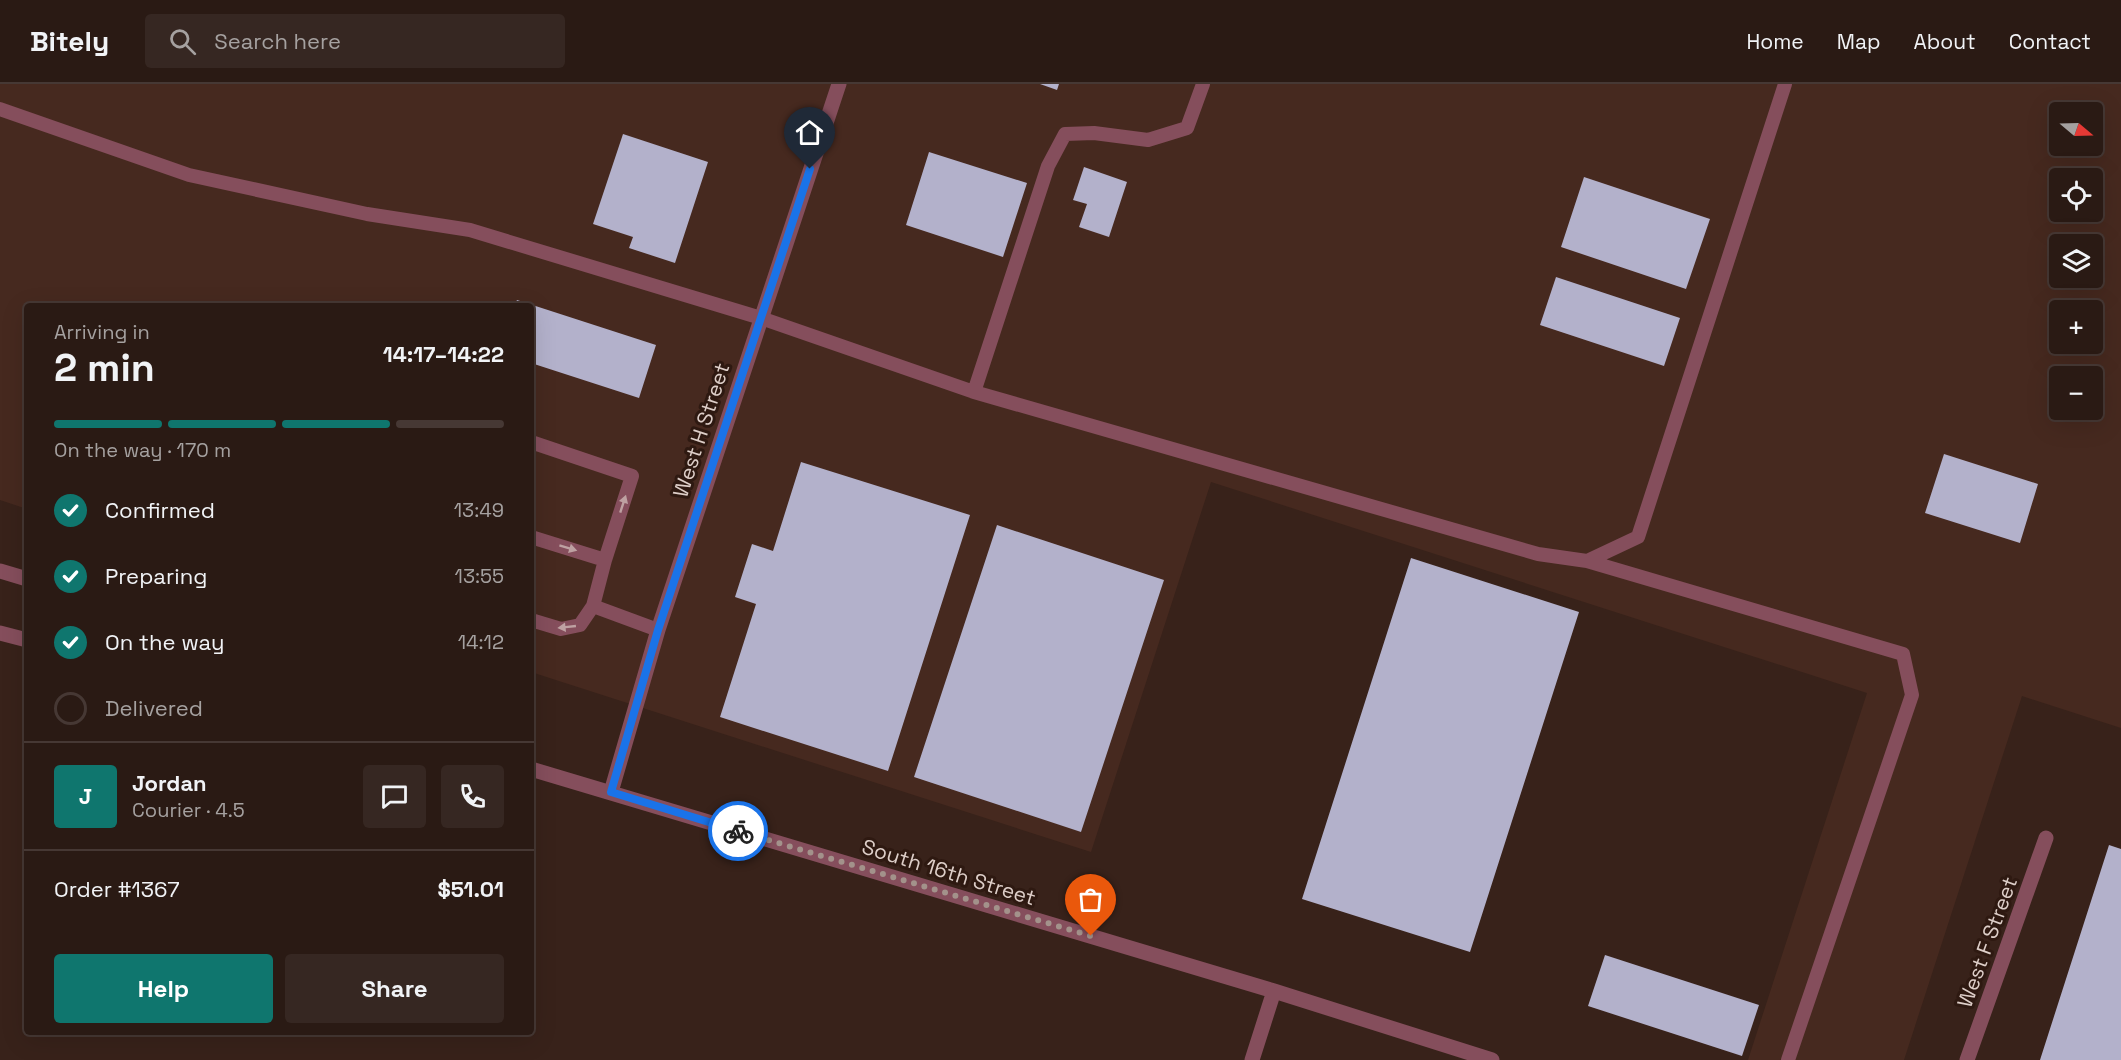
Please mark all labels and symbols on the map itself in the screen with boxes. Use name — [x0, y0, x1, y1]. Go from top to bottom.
north arrow — [2049, 102, 2103, 156]
pin — [784, 107, 835, 169]
street label: West H Street — [667, 359, 735, 501]
one-way arrow — [619, 495, 628, 513]
one-way arrow — [559, 544, 577, 554]
one-way arrow — [557, 622, 576, 632]
courier — [708, 801, 768, 861]
street label: South 16th Street — [859, 833, 1039, 911]
street label: West F Street — [1951, 873, 2023, 1011]
pin — [1065, 874, 1116, 936]

